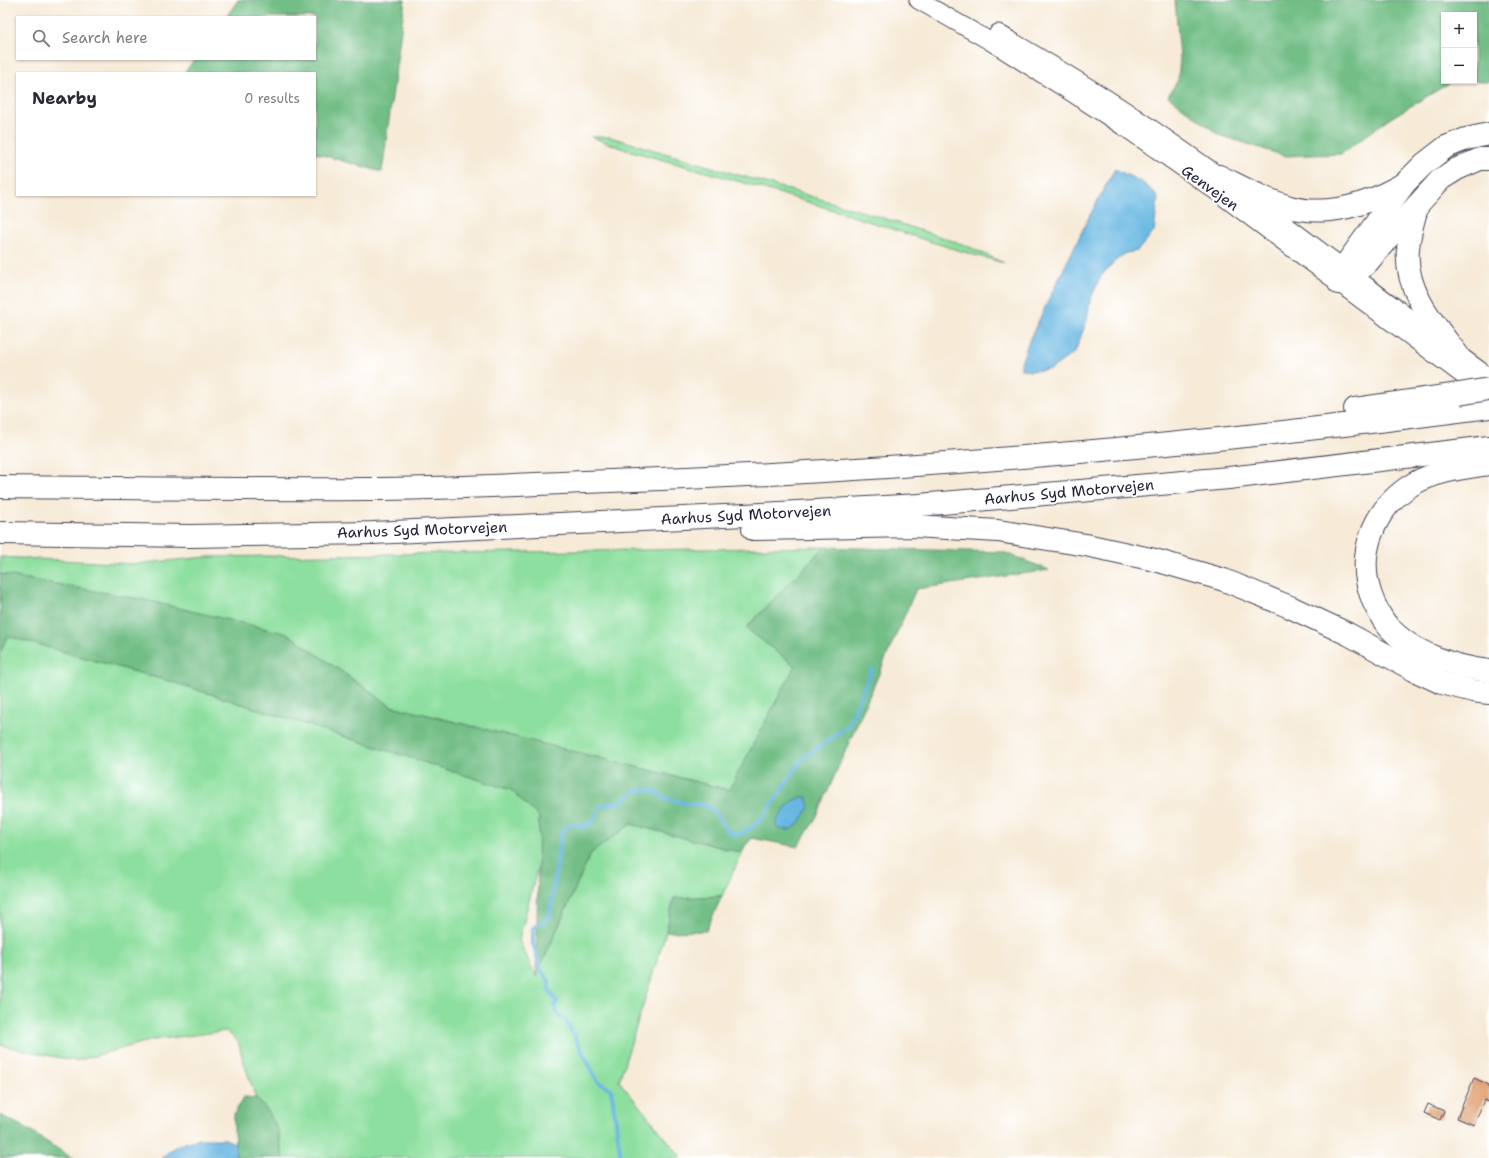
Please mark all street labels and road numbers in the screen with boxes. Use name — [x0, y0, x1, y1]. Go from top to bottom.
street label: Genvejen — [1177, 160, 1243, 216]
street label: Aarhus Syd Motorvejen — [983, 475, 1155, 509]
street label: Aarhus Syd Motorvejen — [660, 501, 832, 529]
street label: Aarhus Syd Motorvejen — [336, 517, 508, 543]

